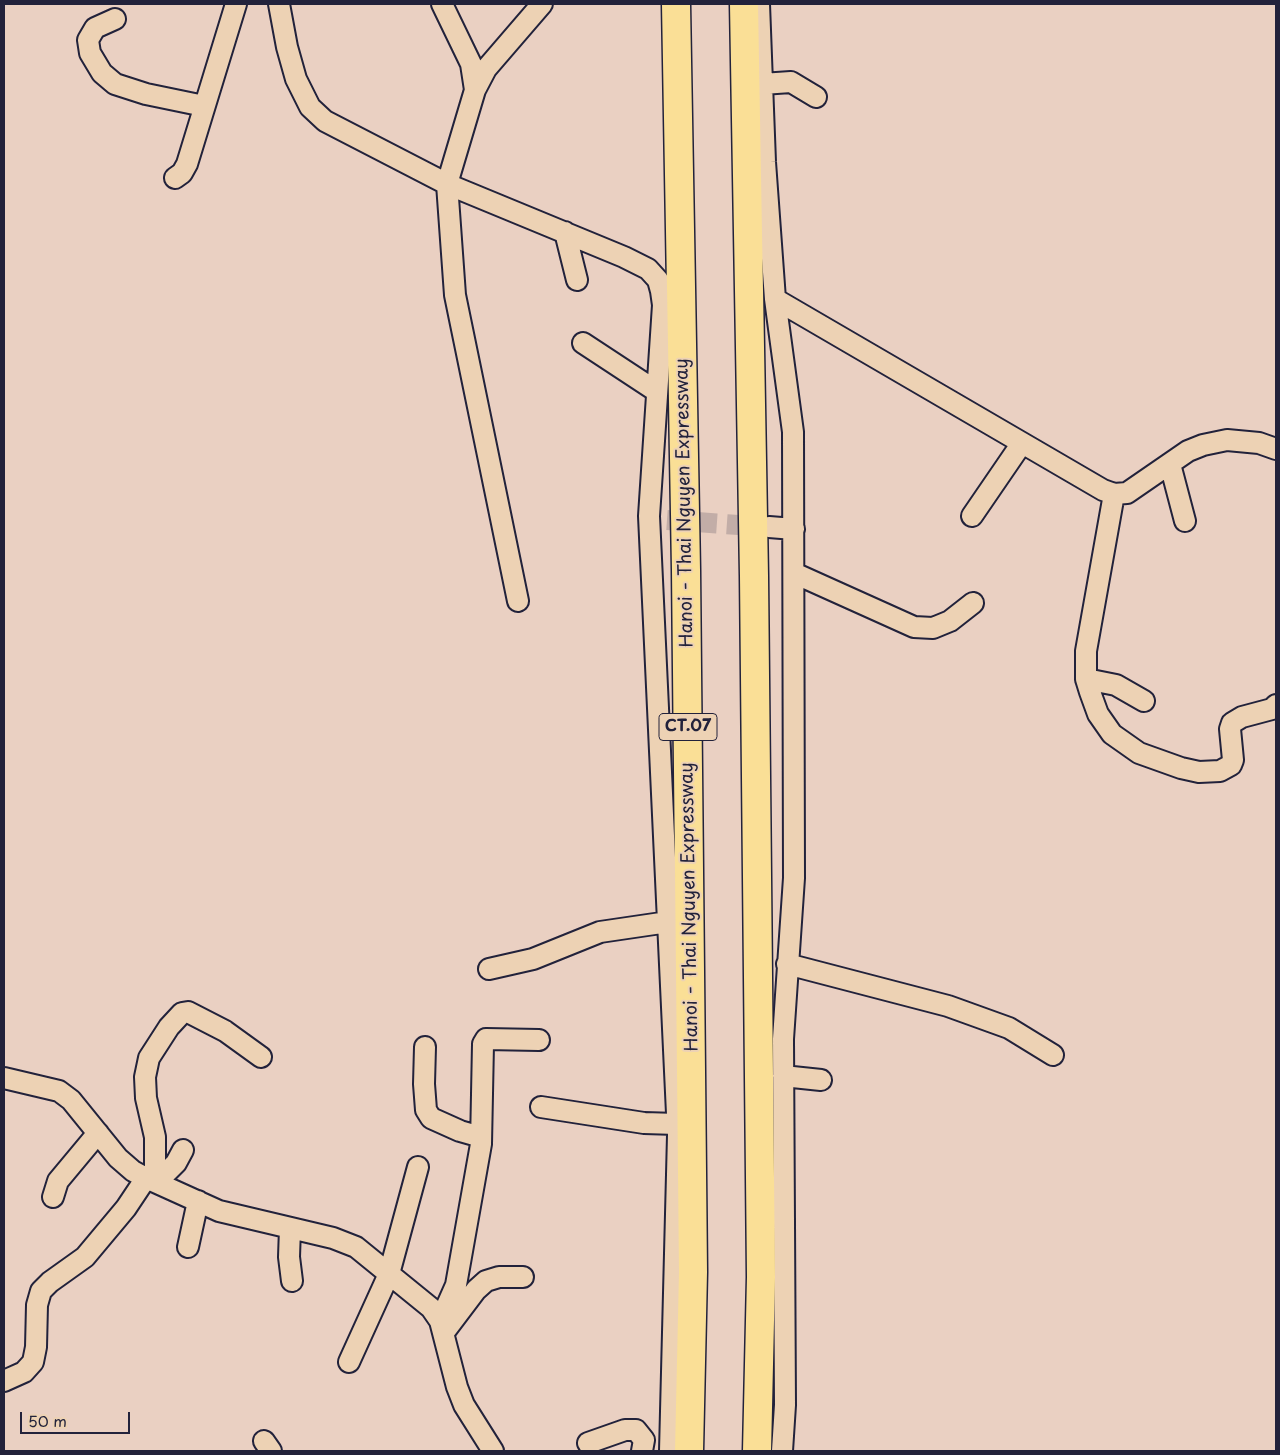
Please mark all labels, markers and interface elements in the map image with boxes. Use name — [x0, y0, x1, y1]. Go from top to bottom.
street label: Hanoi - Thai Nguyen Expressway — [672, 358, 698, 648]
road number: CT.07 — [659, 714, 717, 740]
street label: Hanoi - Thai Nguyen Expressway — [677, 762, 703, 1052]
scale bar — [22, 1402, 132, 1434]
text: 50 m — [28, 1409, 67, 1432]

